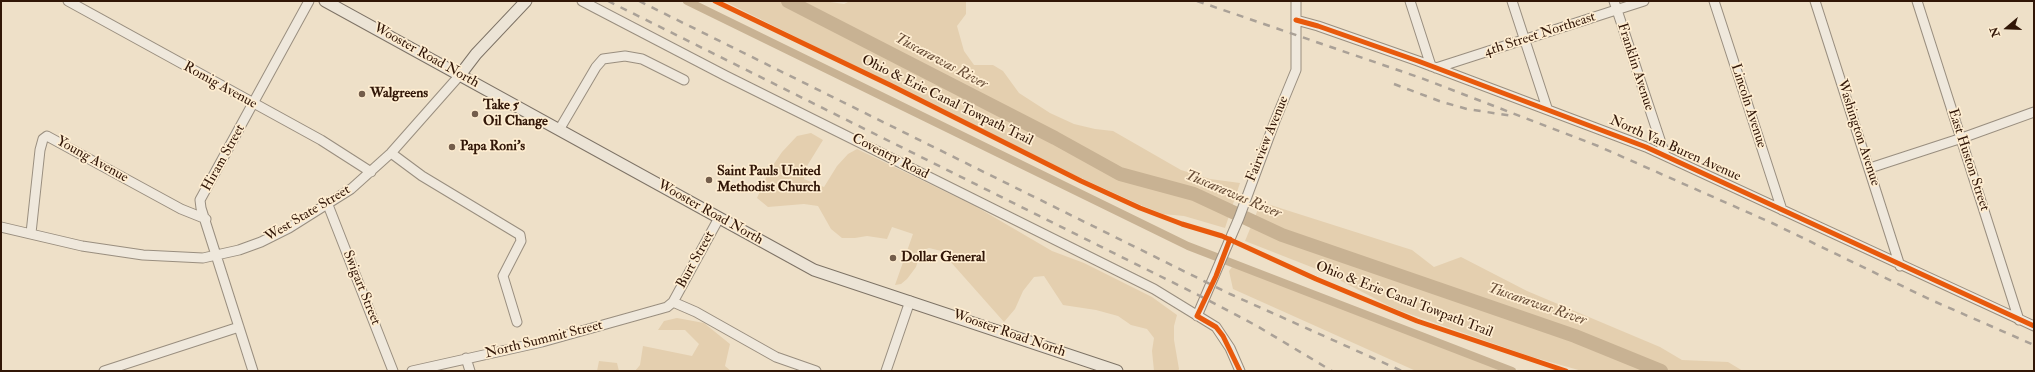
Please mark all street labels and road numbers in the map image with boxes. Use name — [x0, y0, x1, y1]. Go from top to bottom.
street label: 4th Street Northeast — [1482, 9, 1598, 61]
street label: Wooster Road North — [370, 20, 482, 92]
street label: Franklin Avenue — [1613, 21, 1657, 113]
street label: Ohio & Erie Canal Towpath Trail — [859, 52, 1035, 150]
street label: Romig Avenue — [180, 59, 260, 113]
street label: Lincoln Avenue — [1726, 62, 1770, 150]
street label: Washington Avenue — [1833, 78, 1883, 188]
street label: Fairview Avenue — [1243, 94, 1293, 184]
street label: East Huston Street — [1944, 107, 1992, 213]
street label: North Van Buren Avenue — [1607, 112, 1743, 186]
street label: Hiram Street — [199, 122, 249, 194]
street label: Coventry Road — [849, 130, 931, 184]
street label: Young Avenue — [53, 133, 131, 187]
street label: Wooster Road North — [654, 177, 766, 249]
street label: West State Street — [262, 182, 354, 246]
street label: Burt Street — [673, 228, 719, 292]
street label: Swigart Street — [338, 248, 384, 328]
street label: Ohio & Erie Canal Towpath Trail — [1313, 258, 1495, 342]
street label: Wooster Road North — [950, 307, 1068, 361]
street label: North Summit Street — [483, 317, 605, 363]

